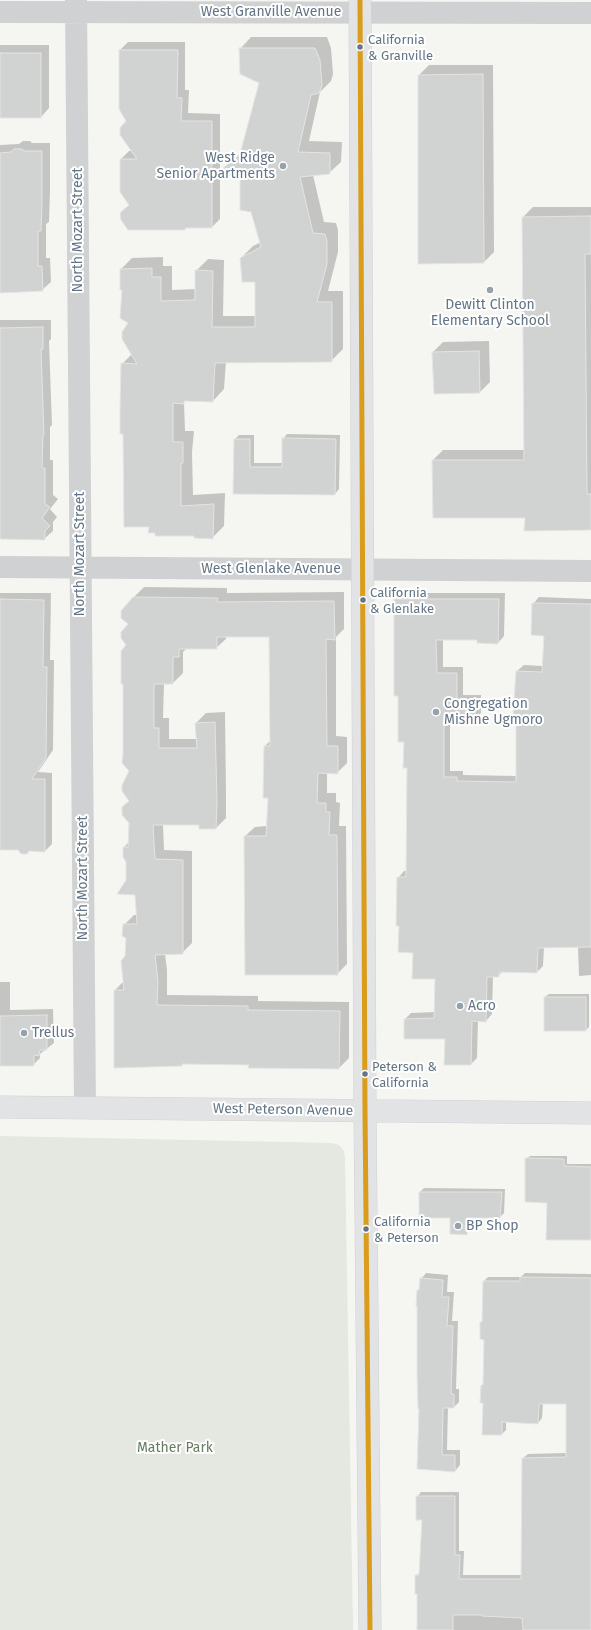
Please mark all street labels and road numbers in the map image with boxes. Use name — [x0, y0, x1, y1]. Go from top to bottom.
street label: West Granville Avenue — [201, 4, 341, 20]
street label: North Mozart Street — [70, 168, 86, 292]
street label: North Mozart Street — [72, 492, 88, 616]
street label: West Glenlake Avenue — [201, 561, 341, 577]
street label: North Mozart Street — [75, 816, 91, 940]
street label: West Peterson Avenue — [213, 1100, 353, 1120]

